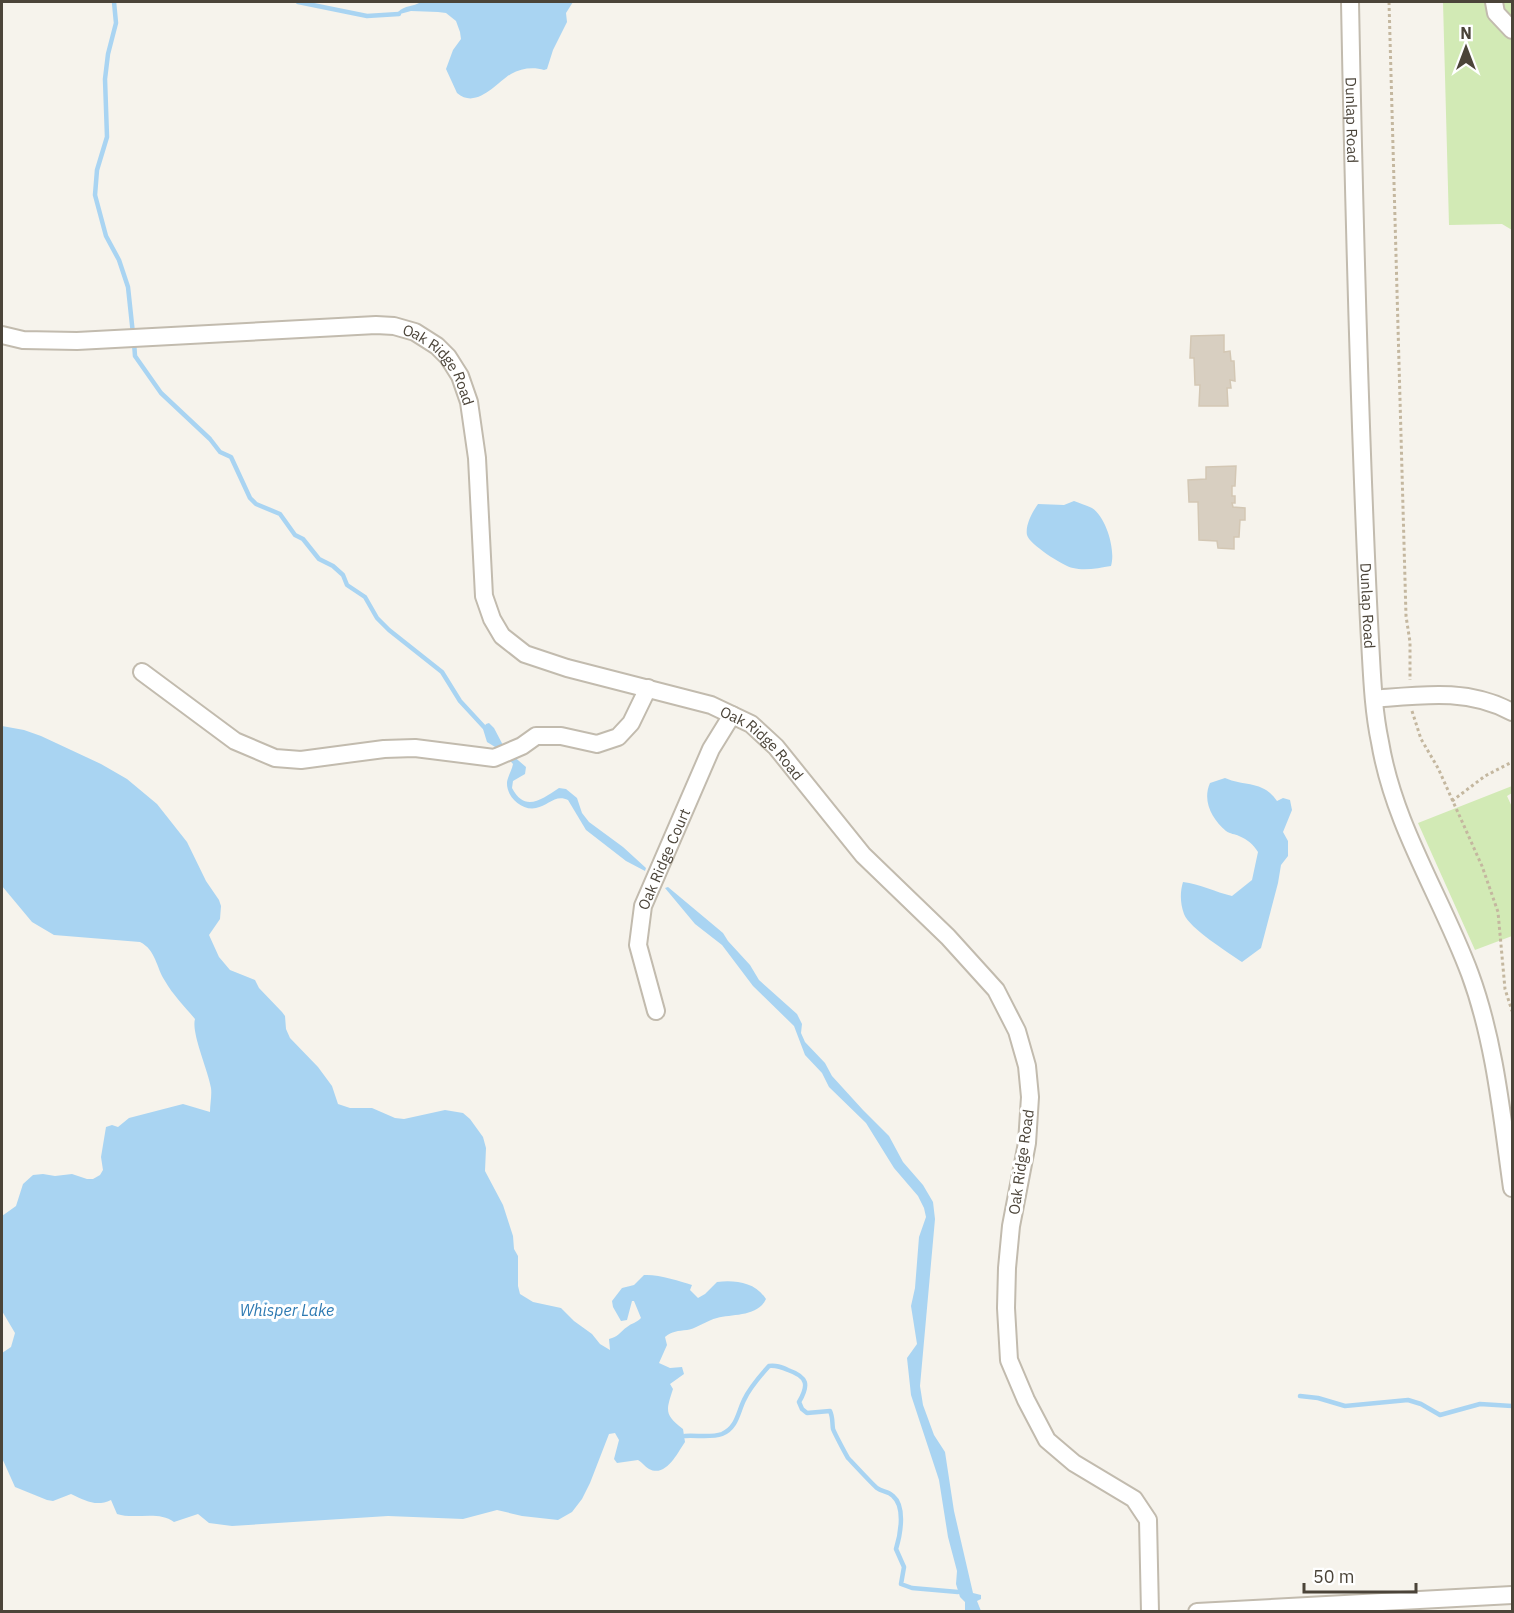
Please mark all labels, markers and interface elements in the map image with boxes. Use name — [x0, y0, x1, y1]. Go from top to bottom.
north arrow — [1436, 18, 1496, 78]
text: N — [1460, 23, 1472, 43]
street label: Dunlap Road — [1342, 77, 1363, 163]
street label: Oak Ridge Road — [401, 320, 479, 408]
street label: Dunlap Road — [1357, 562, 1380, 649]
street label: Oak Ridge Road — [717, 701, 808, 784]
street label: Oak Ridge Court — [633, 805, 694, 913]
street label: Oak Ridge Road — [1004, 1108, 1038, 1216]
water label: Whisper Lake — [240, 1300, 334, 1320]
scale bar — [1304, 1556, 1416, 1594]
text: 50 m — [1313, 1565, 1355, 1588]

